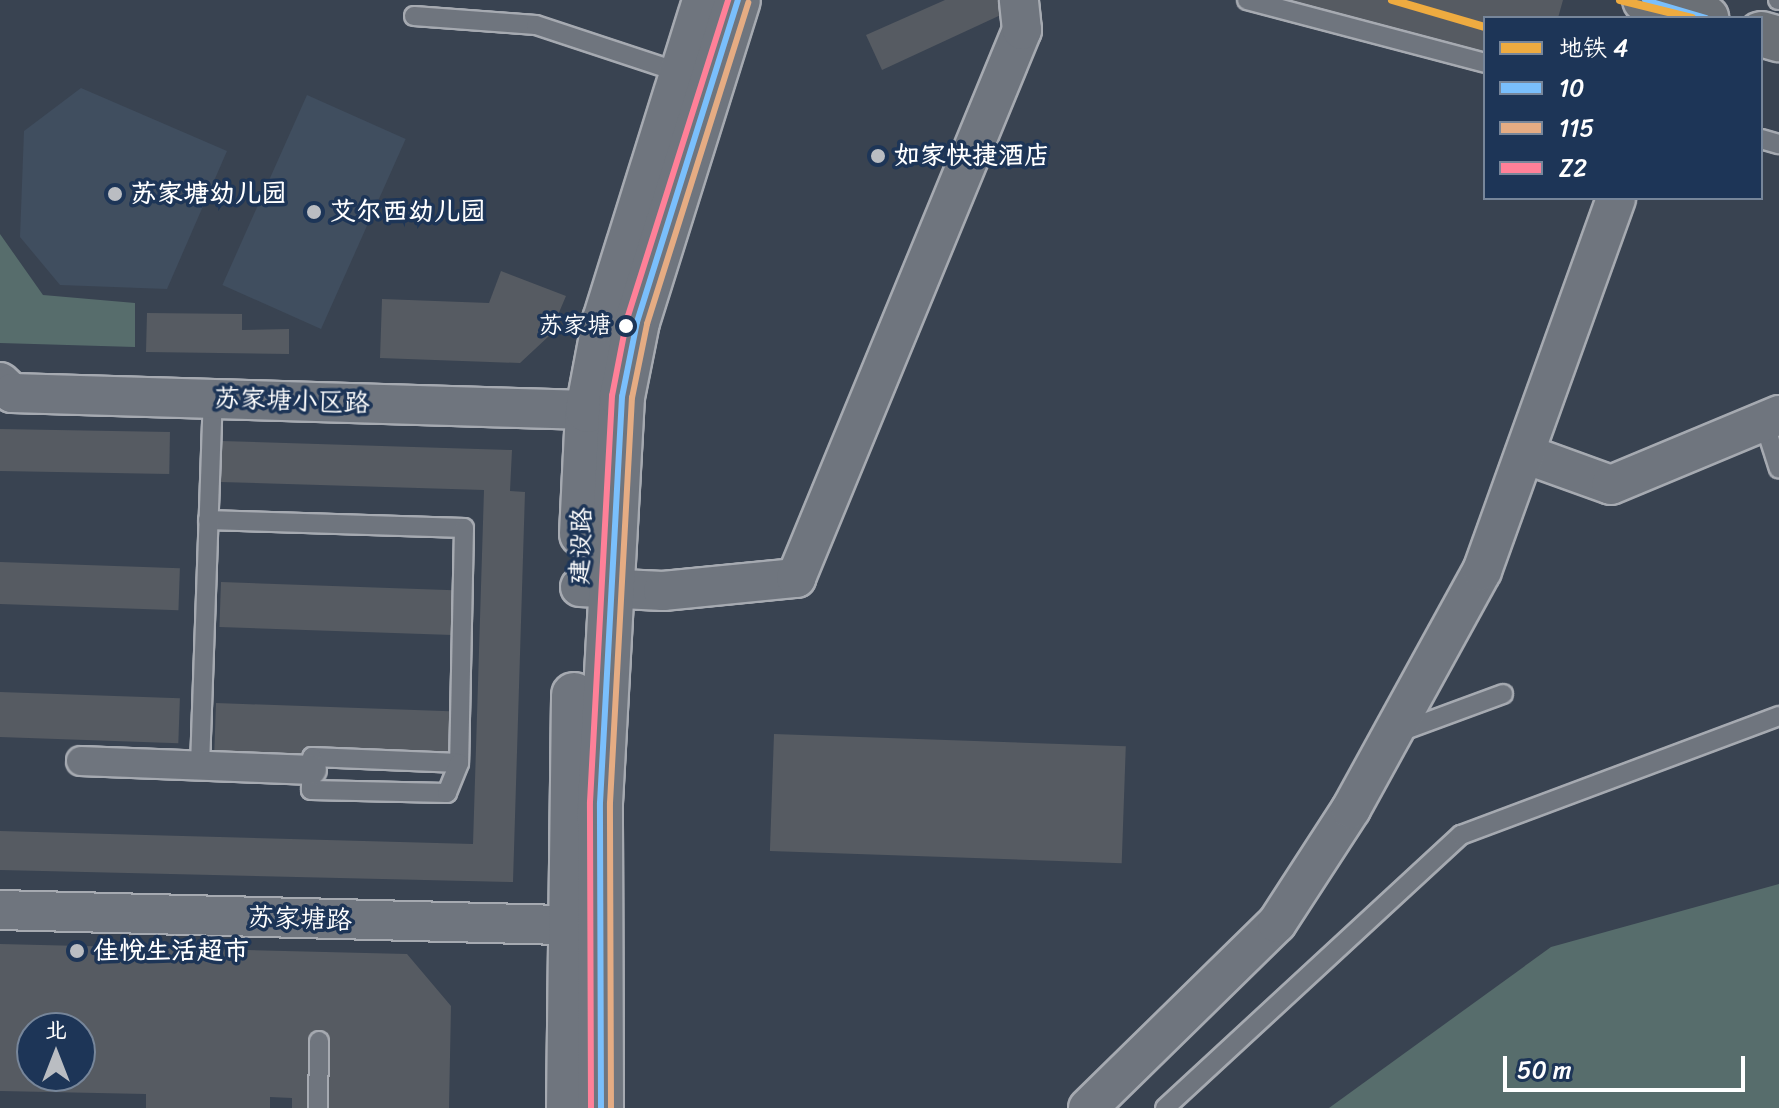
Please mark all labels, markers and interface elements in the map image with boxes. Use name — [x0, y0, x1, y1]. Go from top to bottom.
legend — [1483, 16, 1763, 200]
text: 地铁 4 — [1559, 27, 1628, 69]
text: 10 — [1559, 67, 1584, 109]
text: 115 — [1559, 107, 1594, 149]
place label: 如家快捷酒店 — [894, 140, 1050, 172]
marker: 如家快捷酒店 — [869, 147, 887, 165]
text: Z2 — [1559, 147, 1587, 189]
place label: 苏家塘幼儿园 — [131, 178, 287, 210]
marker: 苏家塘幼儿园 — [106, 185, 124, 203]
place label: 艾尔西幼儿园 — [330, 196, 486, 228]
marker: 艾尔西幼儿园 — [305, 203, 323, 221]
place label: 苏家塘 — [539, 312, 611, 340]
marker: 苏家塘 — [618, 318, 634, 334]
street label: 苏家塘小区路 — [214, 383, 370, 419]
street label: 建设路 — [564, 506, 598, 586]
street label: 苏家塘路 — [247, 902, 353, 936]
place label: 佳悦生活超市 — [93, 935, 249, 967]
marker: 佳悦生活超市 — [68, 942, 86, 960]
text: 北 — [45, 1010, 67, 1049]
north arrow — [16, 1012, 96, 1092]
scale bar — [1507, 1040, 1749, 1090]
text: 50 m — [1517, 1049, 1572, 1091]

